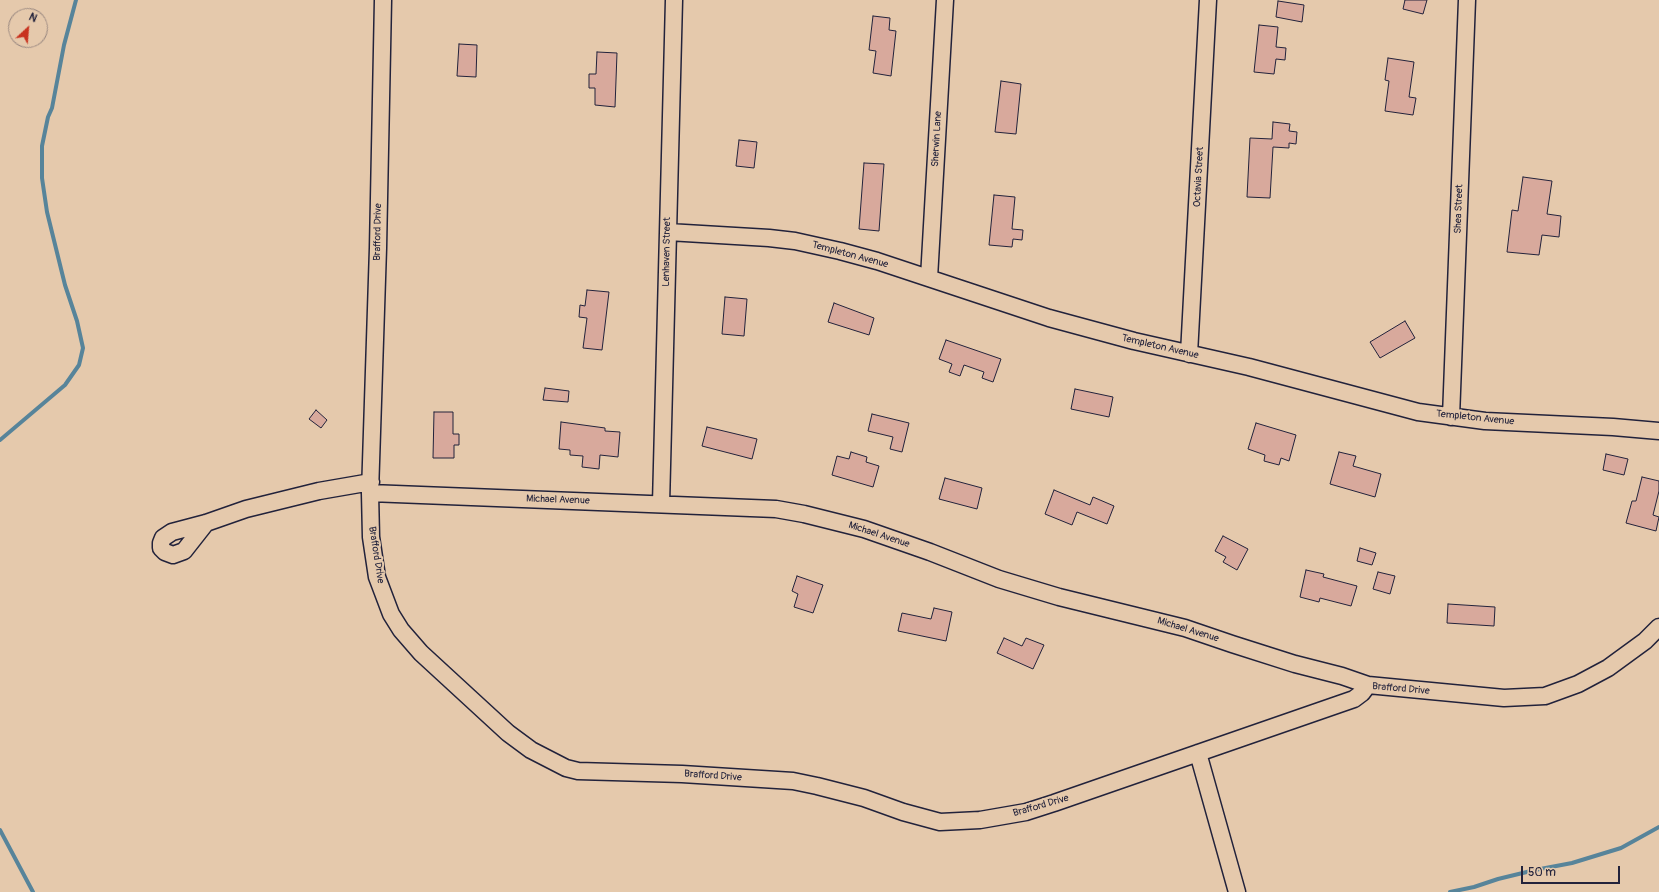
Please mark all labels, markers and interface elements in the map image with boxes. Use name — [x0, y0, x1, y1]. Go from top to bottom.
north arrow — [8, 8, 48, 48]
text: N — [27, 10, 39, 25]
street label: Sherwin Lane — [930, 111, 944, 167]
street label: Octavia Street — [1191, 147, 1207, 207]
street label: Shea Street — [1452, 184, 1466, 234]
street label: Brafford Drive — [371, 203, 385, 261]
street label: Lenhaven Street — [660, 217, 674, 287]
street label: Templeton Avenue — [811, 239, 889, 271]
street label: Templeton Avenue — [1120, 332, 1200, 362]
street label: Templeton Avenue — [1435, 408, 1515, 428]
street label: Michael Avenue — [526, 493, 590, 507]
street label: Michael Avenue — [847, 519, 911, 551]
street label: Brafford Drive — [366, 526, 386, 584]
street label: Michael Avenue — [1156, 615, 1220, 645]
street label: Brafford Drive — [1372, 681, 1430, 697]
street label: Brafford Drive — [684, 768, 742, 784]
street label: Brafford Drive — [1012, 792, 1070, 820]
scale bar — [1523, 858, 1622, 884]
text: 50 m — [1528, 865, 1556, 880]

